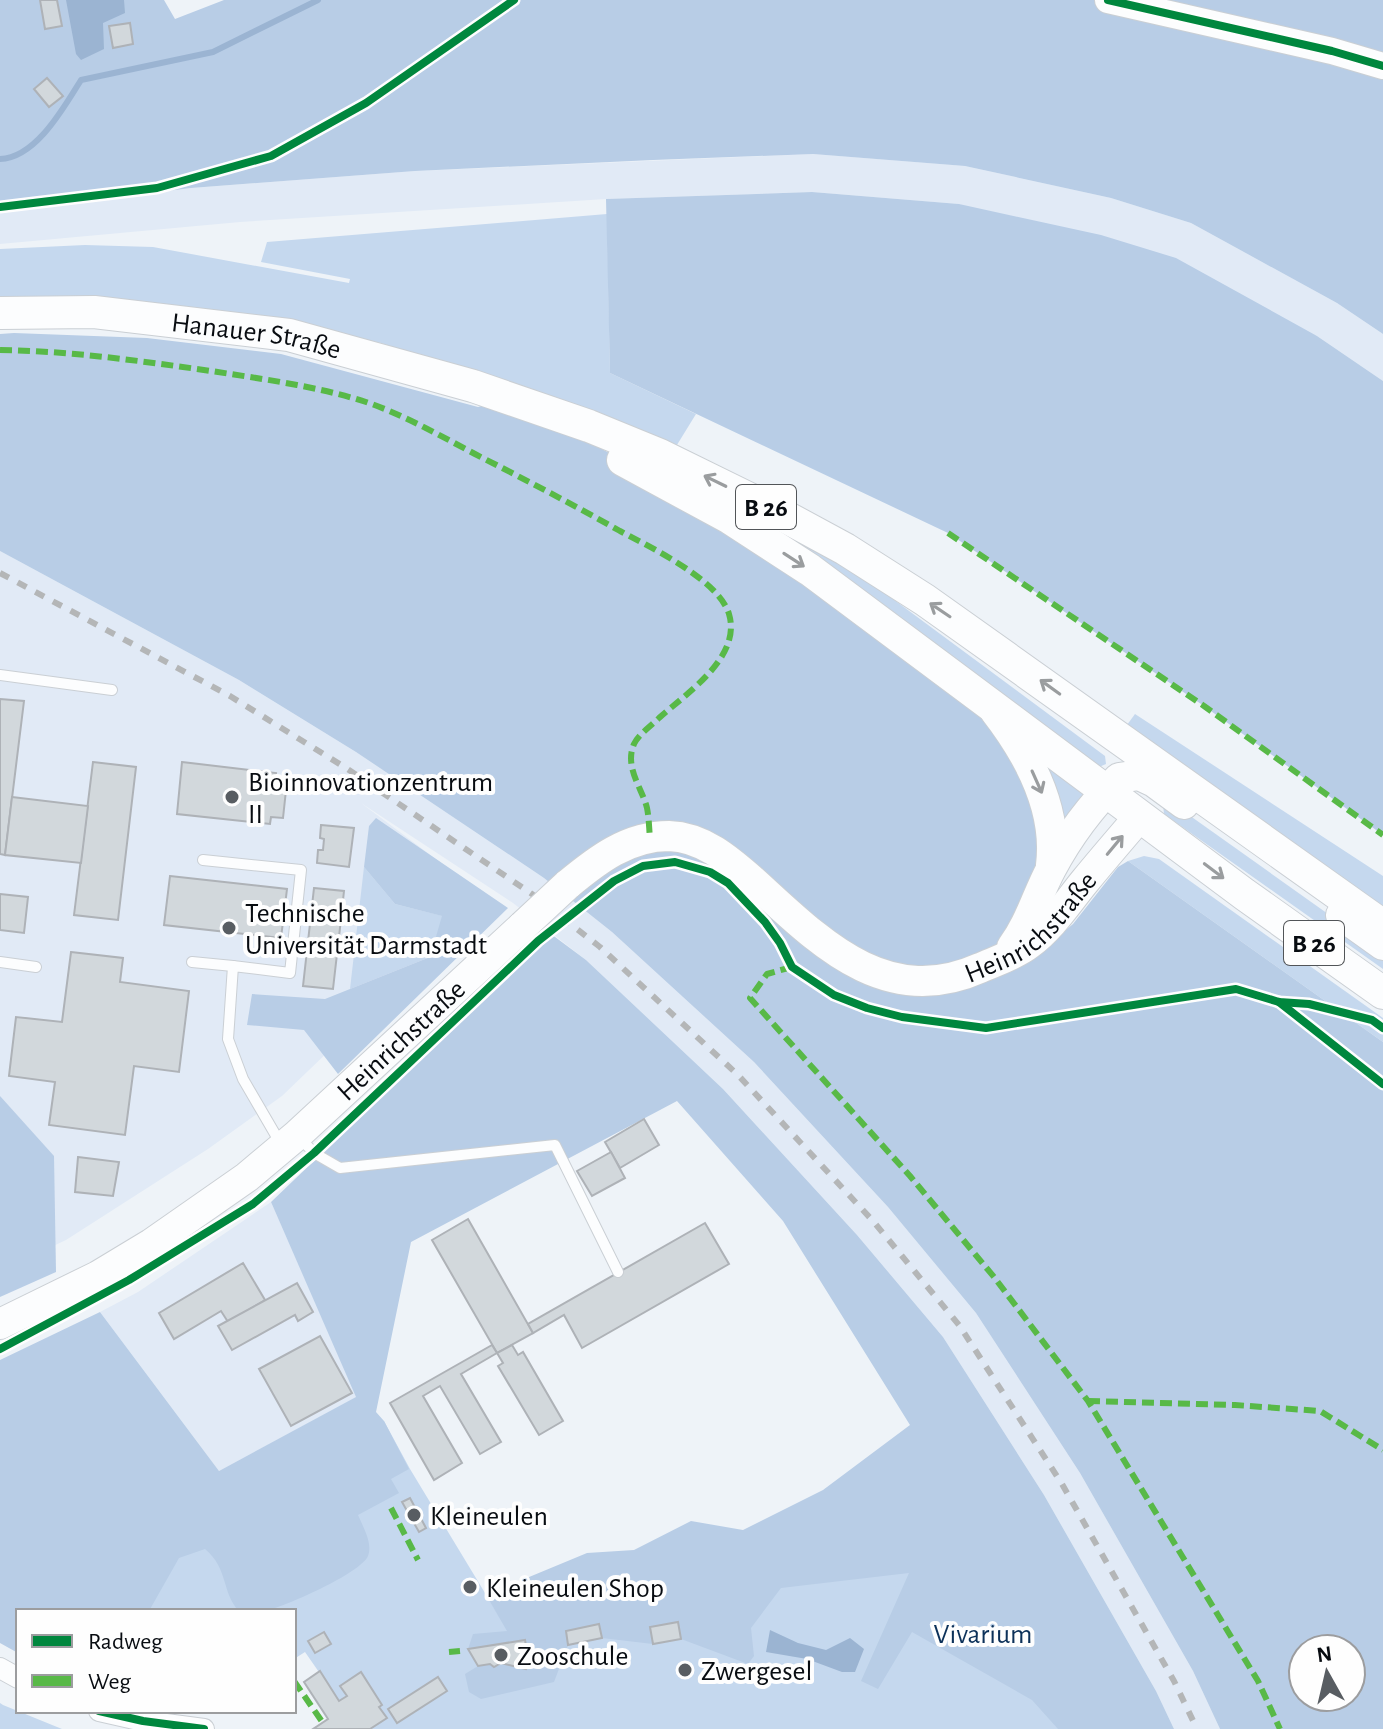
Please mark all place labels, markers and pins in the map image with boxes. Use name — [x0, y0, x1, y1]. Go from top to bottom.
place label: Bioinnovationzentrum II — [248, 769, 493, 829]
marker: Bioinnovationzentrum II — [223, 788, 241, 806]
place label: Technische Universität Darmstadt — [245, 900, 487, 960]
marker: Technische Universität Darmstadt — [220, 919, 238, 937]
place label: Kleineulen — [430, 1503, 548, 1531]
marker: Kleineulen — [405, 1506, 423, 1524]
place label: Kleineulen Shop — [486, 1575, 664, 1603]
marker: Kleineulen Shop — [461, 1578, 479, 1596]
place label: Zooschule — [517, 1643, 628, 1671]
marker: Zooschule — [492, 1646, 510, 1664]
place label: Zwergesel — [701, 1658, 812, 1686]
marker: Zwergesel — [676, 1661, 694, 1679]

